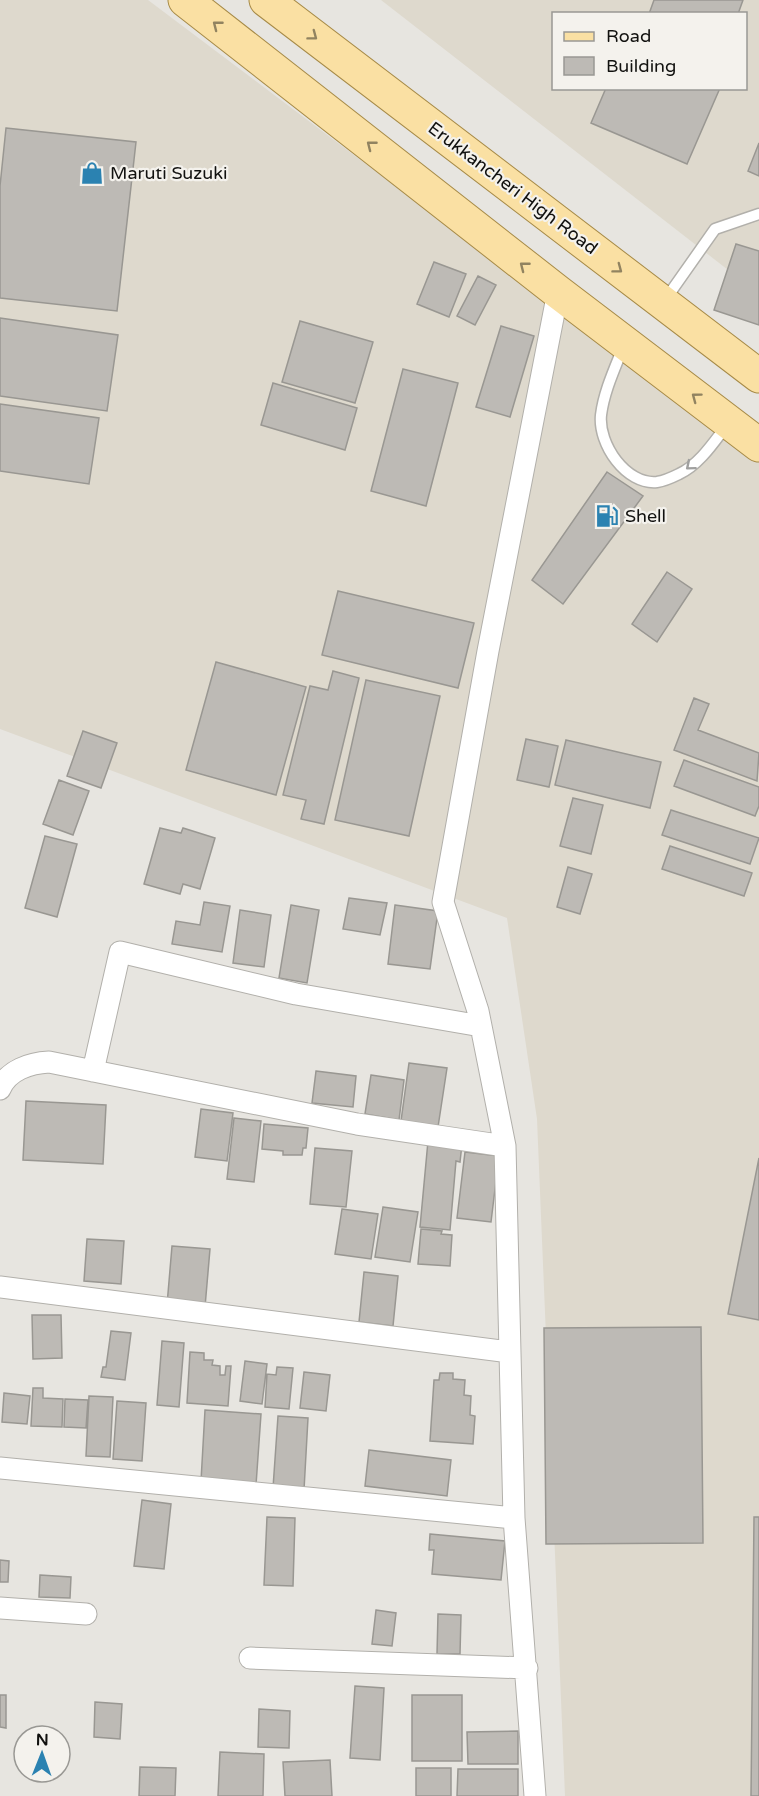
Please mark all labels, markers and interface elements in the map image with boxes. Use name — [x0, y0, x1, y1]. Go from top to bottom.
legend — [552, 12, 747, 90]
one-way arrow — [213, 22, 224, 33]
text: Road — [606, 25, 651, 47]
one-way arrow — [306, 28, 317, 39]
text: Building — [606, 55, 676, 77]
street label: Erukkancheri High Road — [424, 117, 602, 259]
one-way arrow — [366, 142, 377, 153]
shop icon: Maruti Suzuki — [79, 160, 105, 186]
place label: Maruti Suzuki — [110, 162, 228, 184]
one-way arrow — [611, 261, 622, 272]
one-way arrow — [520, 262, 531, 273]
one-way arrow — [691, 393, 702, 404]
one-way arrow — [686, 459, 697, 470]
fuel station icon: Shell — [594, 503, 620, 529]
place label: Shell — [625, 505, 666, 527]
north arrow — [12, 1724, 72, 1784]
text: N — [36, 1730, 49, 1750]

